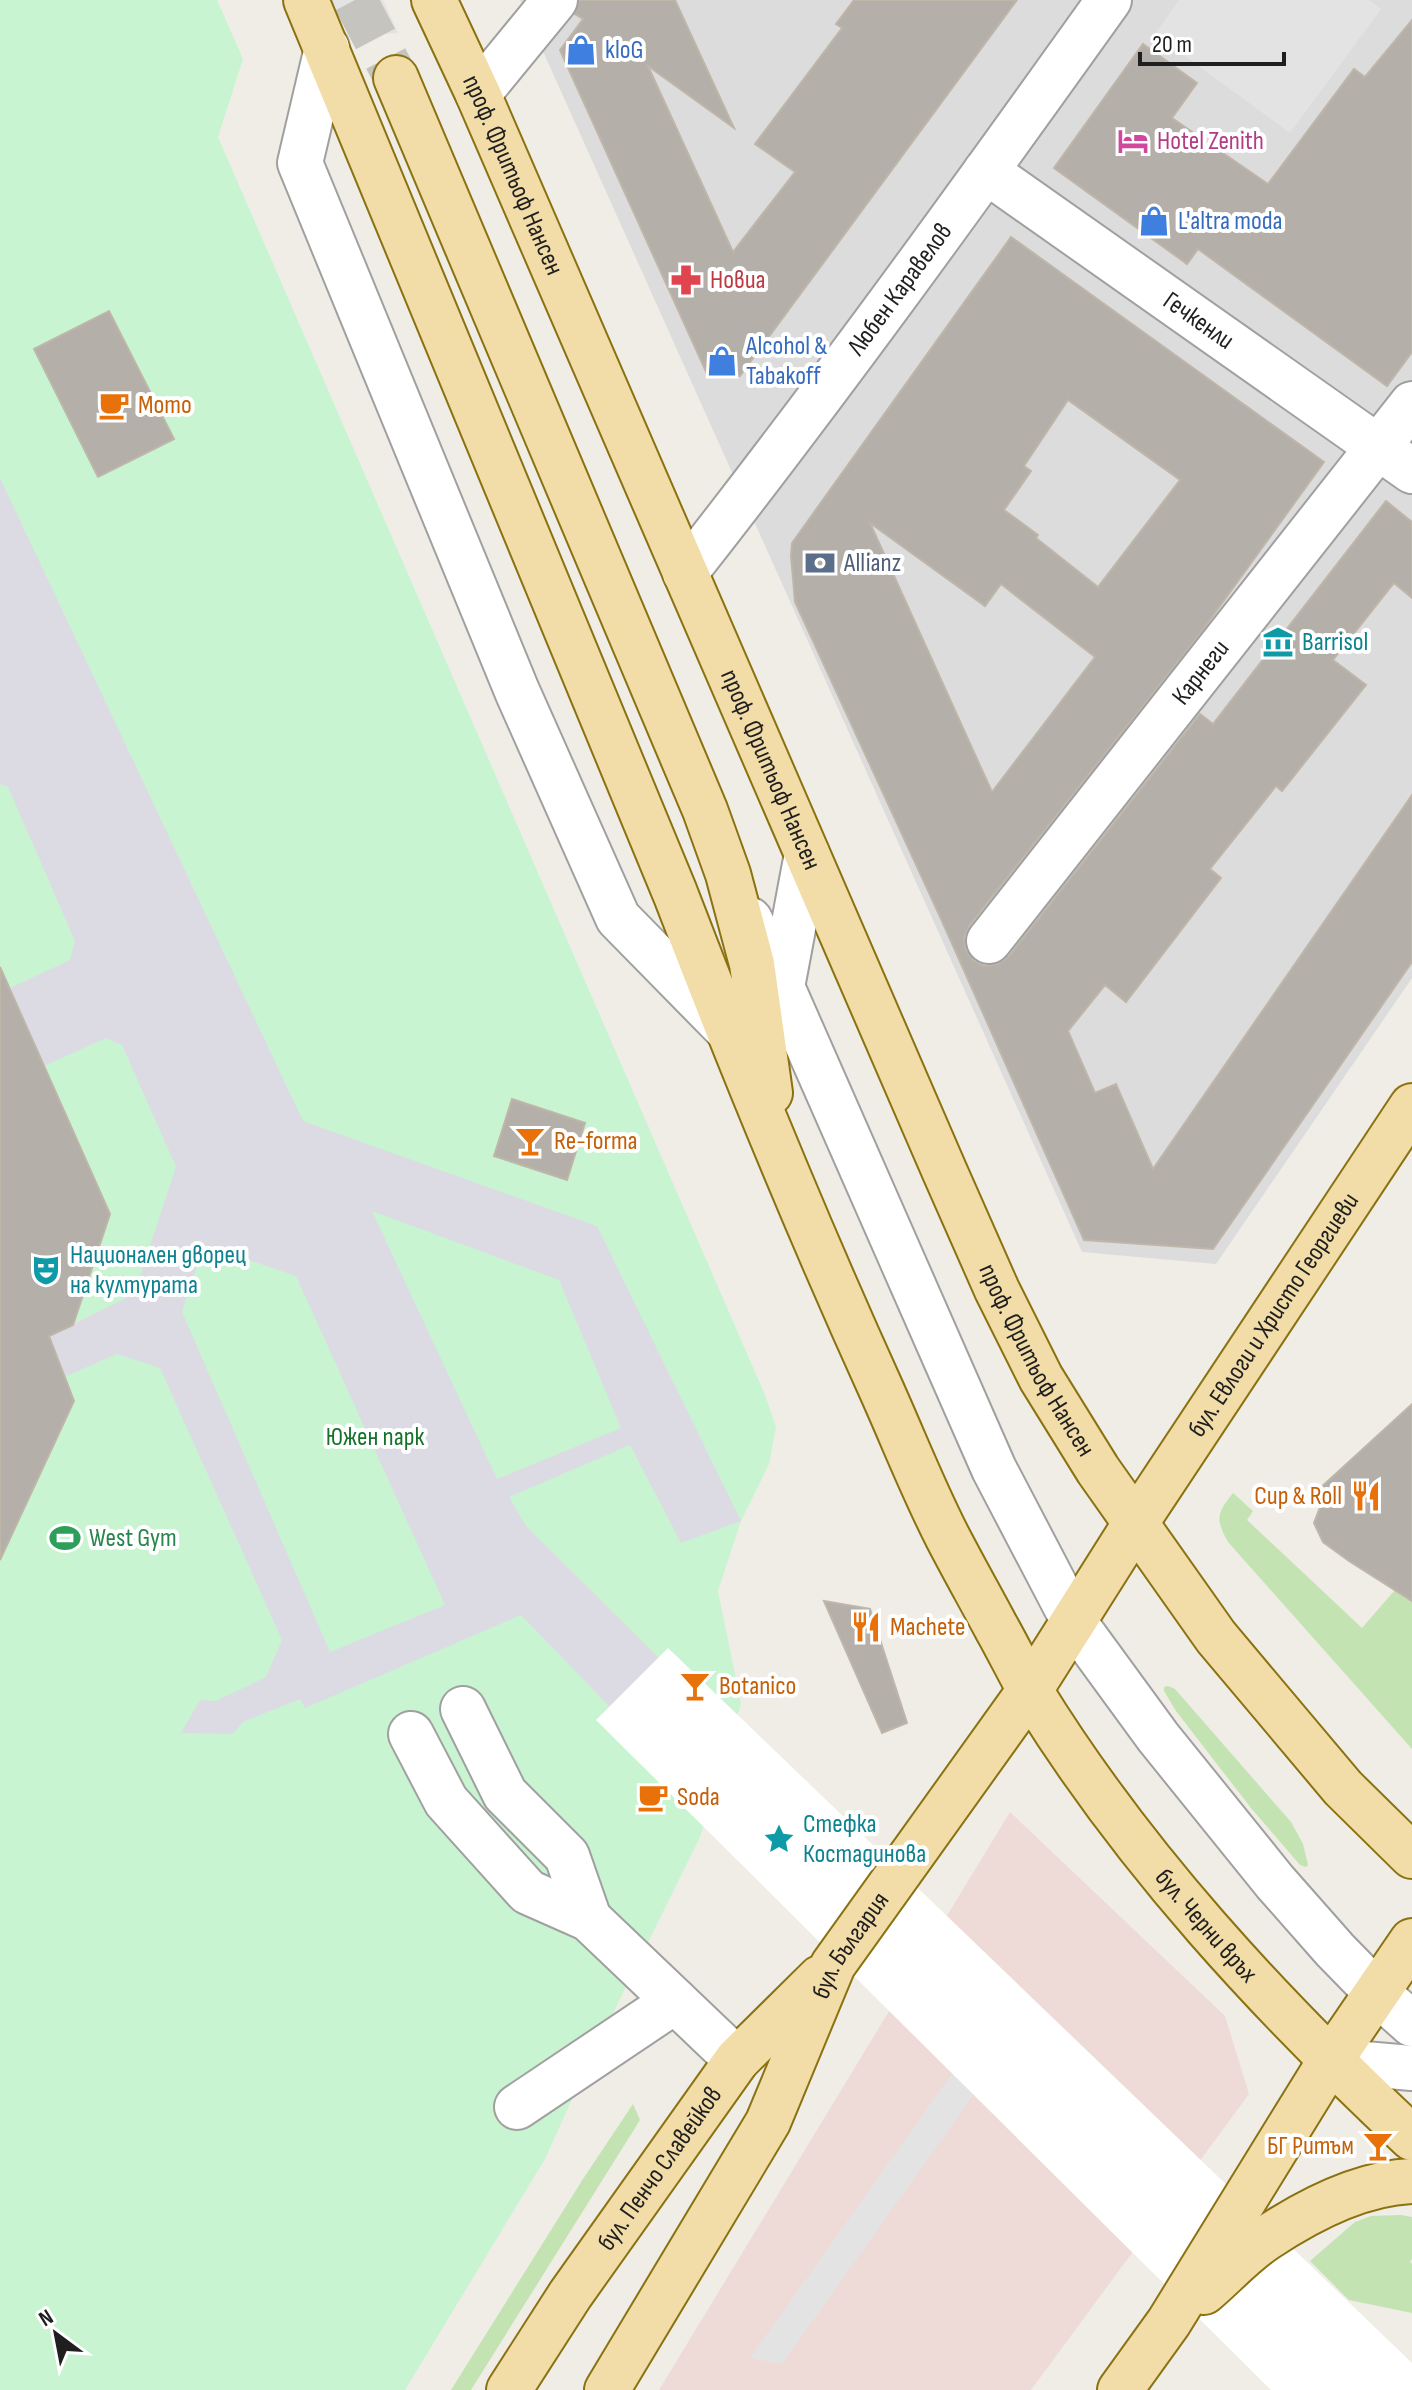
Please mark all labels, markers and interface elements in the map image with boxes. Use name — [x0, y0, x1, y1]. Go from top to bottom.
scale bar — [1140, 16, 1284, 66]
text: 20 m — [1152, 30, 1192, 59]
shop icon: kloG — [564, 33, 598, 67]
place label: kloG — [605, 35, 644, 66]
street label: проф. Фритьоф Нансен — [456, 70, 570, 280]
hotel icon: Hotel Zenith — [1116, 124, 1150, 158]
place label: Hotel Zenith — [1157, 126, 1264, 157]
shop icon: L'altra moda — [1137, 204, 1171, 238]
place label: L'altra moda — [1178, 206, 1283, 237]
street label: Любен Каравелов — [840, 217, 959, 362]
pharmacy icon: Новиа — [669, 263, 703, 297]
place label: Новиа — [710, 265, 766, 296]
street label: Гечкенли — [1157, 285, 1240, 356]
place label: Alcohol & Tabakoff — [745, 331, 827, 392]
shop icon: Alcohol & Tabakoff — [705, 344, 739, 378]
cafe icon: Momo — [97, 388, 131, 422]
place label: Momo — [138, 390, 192, 421]
bank icon: Allianz — [803, 546, 837, 580]
place label: Allianz — [843, 548, 901, 579]
museum icon: Barrisol — [1261, 625, 1295, 659]
place label: Barrisol — [1302, 627, 1368, 658]
street label: Карнеги — [1165, 634, 1236, 711]
street label: проф. Фритьоф Нансен — [714, 665, 828, 874]
bar icon: Re-forma — [513, 1124, 547, 1158]
place label: Re-forma — [554, 1126, 638, 1157]
street label: бул. Евлоги и Христо Георгиеви — [1181, 1187, 1366, 1443]
place label: Национален дворец на културата — [70, 1240, 246, 1301]
theatre icon: Национален дворец на културата — [29, 1253, 63, 1287]
street label: проф. Фритьоф Нансен — [972, 1259, 1101, 1462]
park label: Южен парк — [326, 1422, 424, 1453]
restaurant icon: Cup & Roll — [1349, 1479, 1383, 1513]
place label: Cup & Roll — [1254, 1481, 1342, 1512]
sports icon: West Gym — [48, 1521, 82, 1555]
place label: West Gym — [89, 1523, 177, 1554]
restaurant icon: Machete — [849, 1610, 883, 1644]
place label: Machete — [890, 1612, 966, 1643]
bar icon: Botanico — [678, 1669, 712, 1703]
place label: Botanico — [719, 1671, 796, 1702]
cafe icon: Soda — [636, 1780, 670, 1814]
place label: Soda — [677, 1782, 720, 1813]
place label: Стефка Костадинова — [803, 1809, 926, 1870]
place icon: Стефка Костадинова — [762, 1822, 796, 1856]
street label: бул. Черни връх — [1148, 1863, 1264, 1989]
street label: бул. България — [805, 1886, 896, 2003]
street label: бул. Пенчо Славейков — [591, 2080, 729, 2257]
bar icon: БГ Ритъм — [1361, 2129, 1395, 2163]
place label: БГ Ритъм — [1267, 2131, 1354, 2162]
north arrow — [16, 2294, 96, 2374]
text: N — [34, 2304, 58, 2333]

